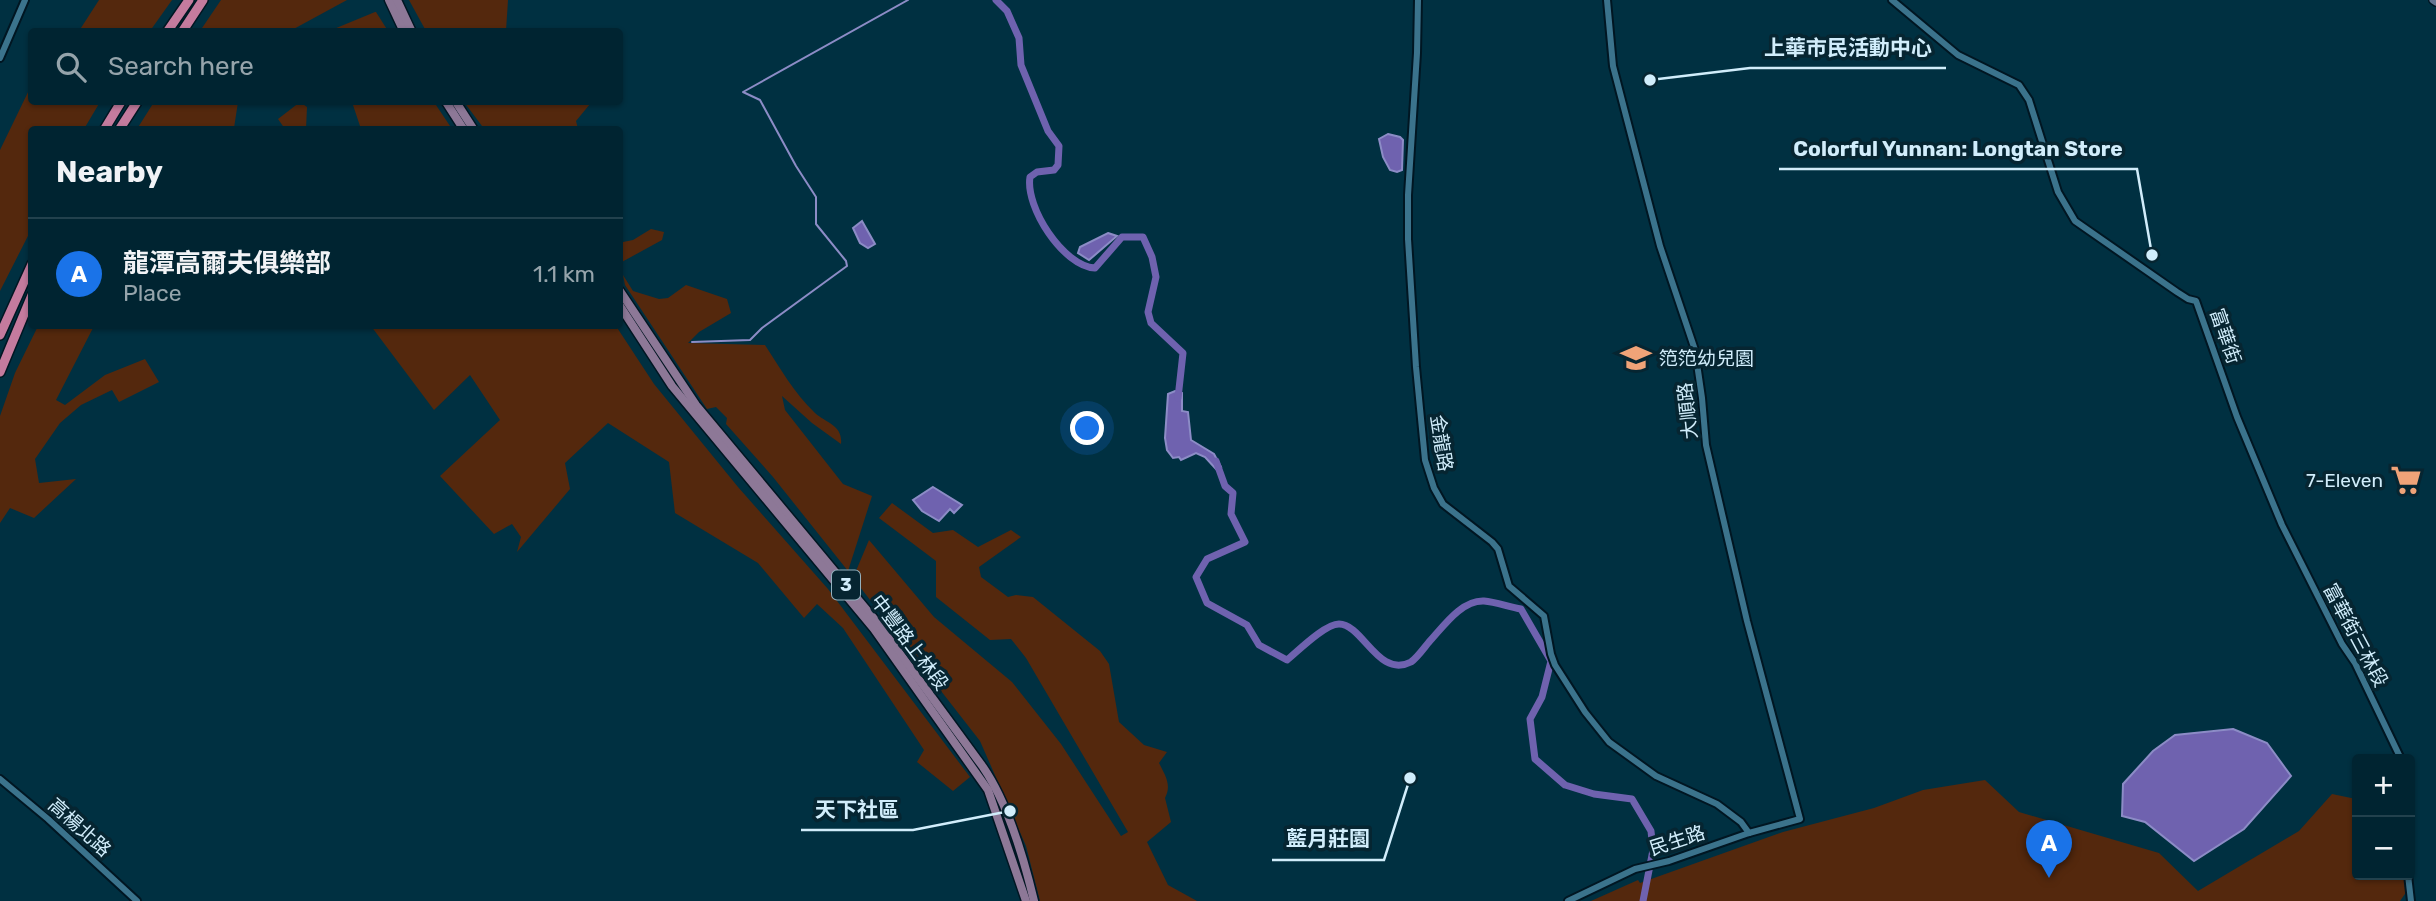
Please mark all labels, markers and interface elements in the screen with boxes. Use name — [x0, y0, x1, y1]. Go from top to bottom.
callout: 上華市民活動中心 — [1750, 26, 1946, 68]
search box — [28, 28, 623, 105]
text: 上華市民活動中心 — [1764, 35, 1932, 60]
icon: search — [52, 48, 90, 86]
text: Search here — [108, 51, 254, 82]
callout: Colorful Yunnan: Longtan Store — [1779, 127, 2137, 169]
text: Colorful Yunnan: Longtan Store — [1793, 136, 2123, 161]
text: Nearby — [56, 154, 163, 190]
text: 龍潭高爾夫俱樂部 — [123, 248, 331, 279]
text: A — [71, 260, 87, 288]
text: 1.1 km — [533, 260, 595, 288]
text: Place — [123, 279, 182, 307]
street label: 富華街 — [2205, 305, 2246, 367]
school or university icon: 笵笵幼兒園 — [1619, 341, 1653, 375]
place label: 笵笵幼兒園 — [1659, 347, 1754, 370]
street label: 大順路 — [1673, 381, 1702, 441]
your location — [1070, 411, 1104, 445]
street label: 金龍路 — [1426, 413, 1457, 473]
supermarket icon: 7-Eleven — [2389, 463, 2423, 497]
place label: 7-Eleven — [2306, 469, 2383, 492]
road number: 3 — [832, 570, 860, 600]
street label: 富華街三林段 — [2319, 580, 2392, 691]
street label: 中豐路上林段 — [866, 590, 953, 695]
map controls — [2352, 754, 2415, 880]
button: + — [2352, 754, 2415, 817]
callout: 天下社區 — [801, 788, 913, 830]
street label: 高楊北路 — [44, 793, 116, 861]
text: 天下社區 — [815, 797, 899, 822]
button: − — [2352, 817, 2415, 880]
callout: 藍月莊園 — [1272, 818, 1384, 860]
pin: A — [2026, 820, 2072, 878]
street label: 民生路 — [1646, 821, 1708, 860]
text: 藍月莊園 — [1286, 826, 1370, 851]

